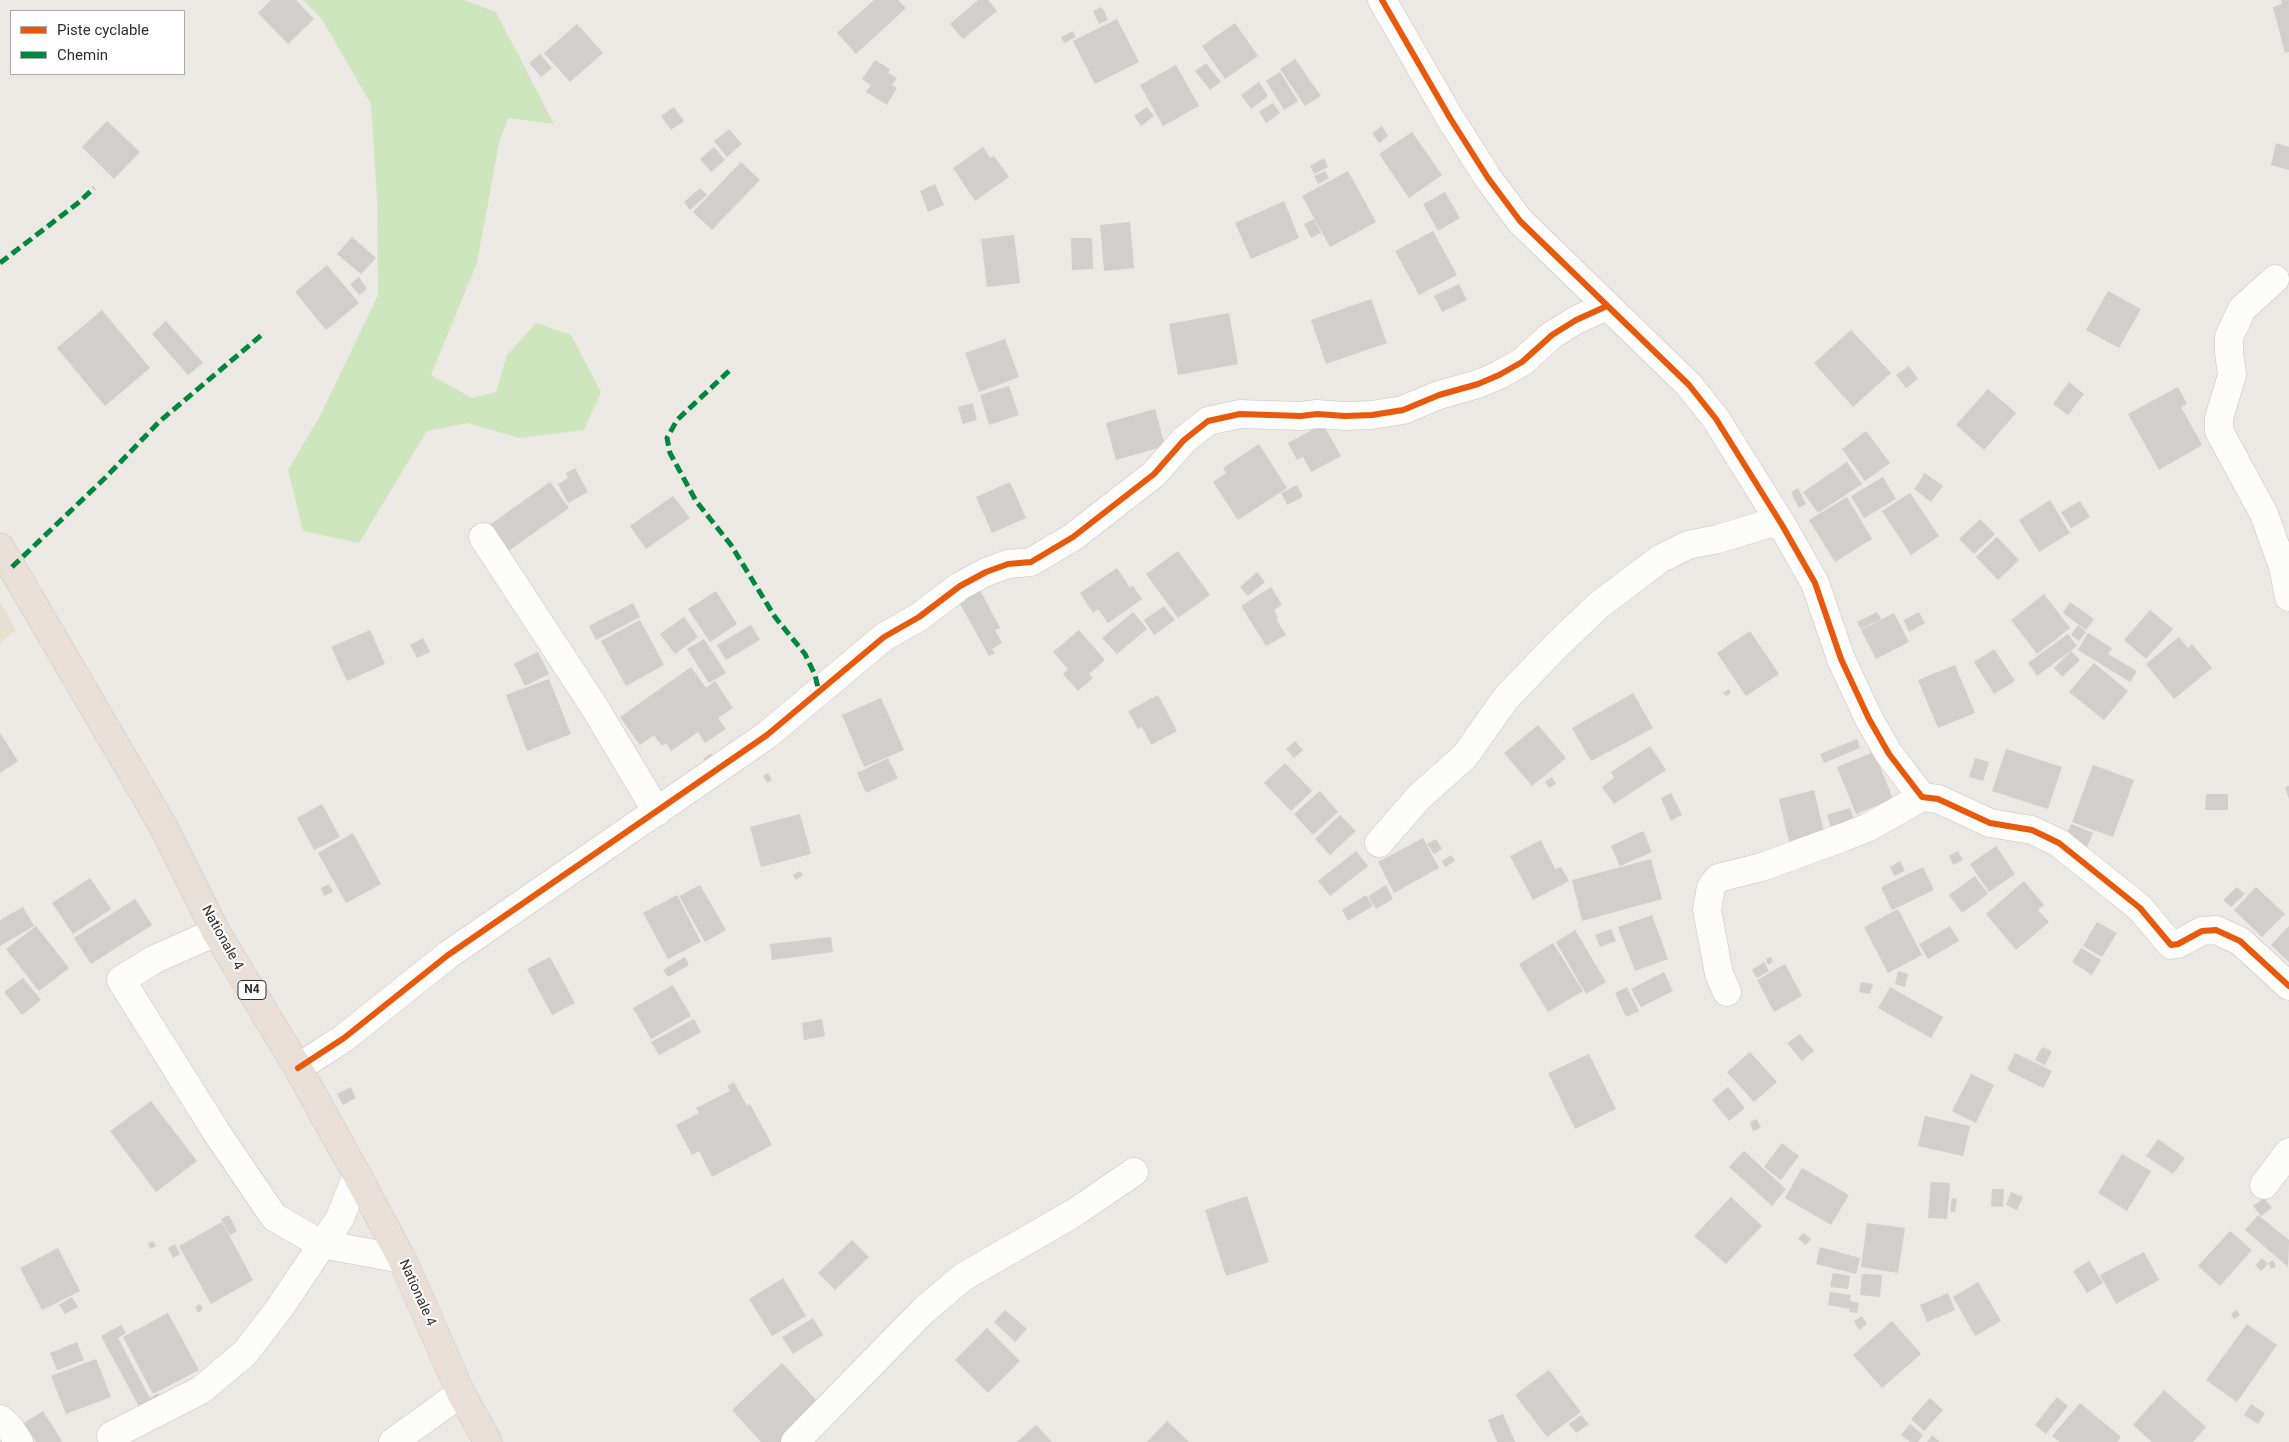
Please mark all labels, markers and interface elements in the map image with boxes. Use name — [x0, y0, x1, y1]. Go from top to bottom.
legend — [10, 10, 185, 75]
text: Piste cyclable — [57, 21, 149, 39]
text: Chemin — [57, 46, 108, 64]
street label: Nationale 4 — [197, 903, 247, 973]
road number: N4 — [238, 980, 266, 1000]
street label: Nationale 4 — [395, 1257, 439, 1329]

